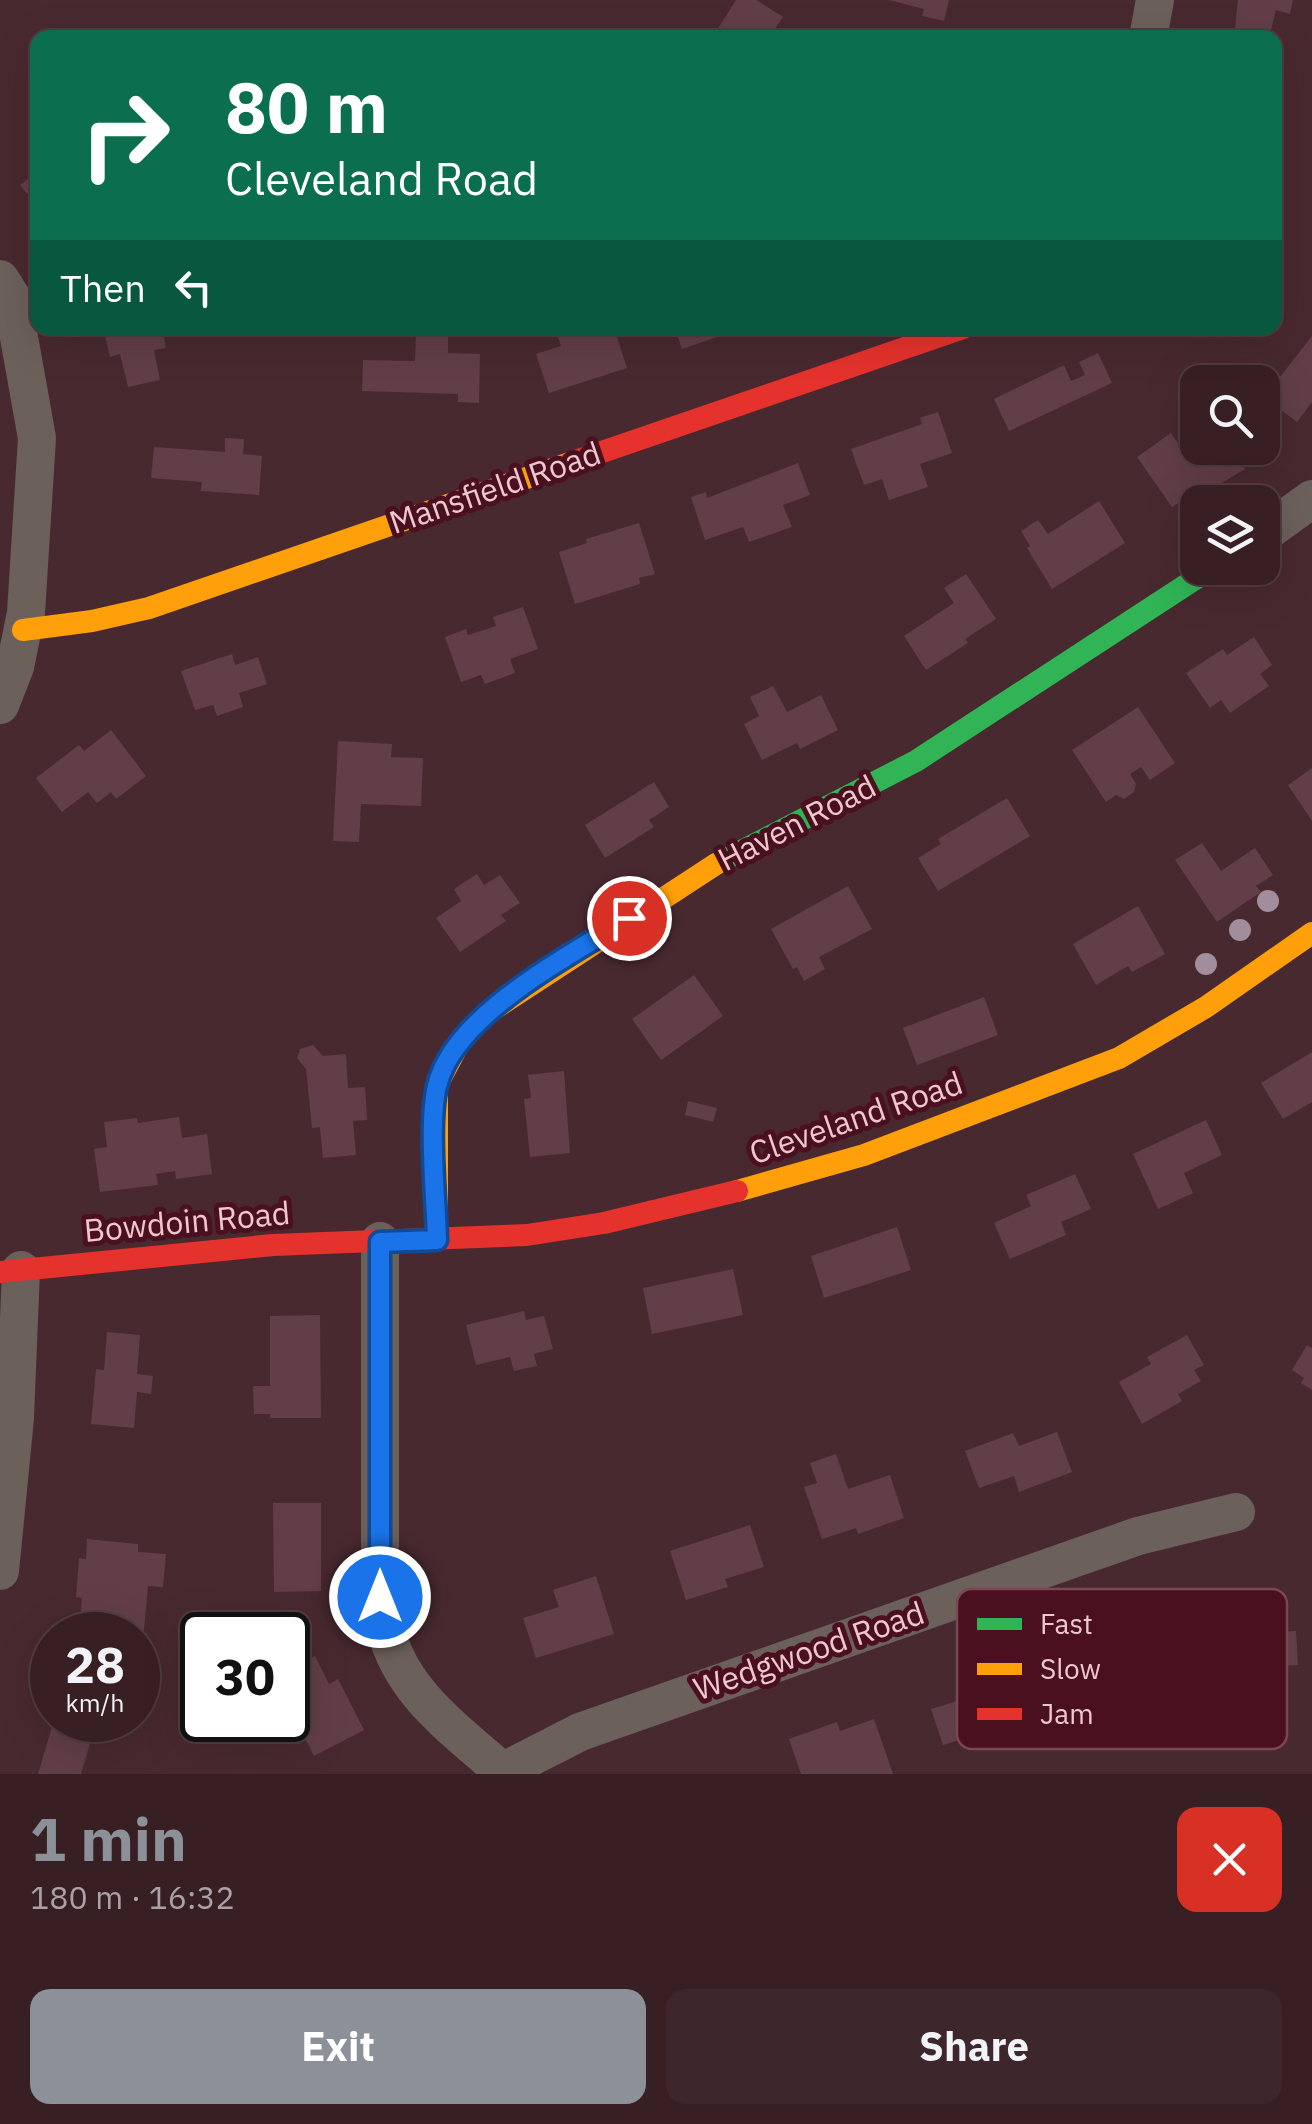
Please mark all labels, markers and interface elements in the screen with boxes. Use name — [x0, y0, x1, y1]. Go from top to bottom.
text: 80 m — [225, 61, 388, 152]
icon: right — [60, 70, 190, 200]
text: Cleveland Road — [225, 149, 538, 207]
icon: left — [166, 260, 221, 315]
text: Then — [60, 263, 146, 312]
map controls — [1180, 365, 1280, 585]
button: search — [1180, 365, 1280, 465]
street label: Mansfield Road — [383, 431, 606, 543]
button: layers — [1180, 485, 1280, 585]
street label: Haven Road — [710, 764, 883, 880]
pin — [587, 876, 672, 961]
icon: arrive — [602, 891, 657, 946]
street label: Cleveland Road — [744, 1061, 968, 1173]
street label: Bowdoin Road — [82, 1191, 292, 1251]
position arrow — [328, 1545, 432, 1649]
legend — [957, 1589, 1287, 1749]
street label: Wedgwood Road — [688, 1591, 930, 1709]
text: Fast — [1040, 1605, 1093, 1642]
speed limit sign: 30 — [180, 1612, 310, 1742]
text: 28 — [65, 1632, 125, 1697]
text: Slow — [1040, 1650, 1101, 1687]
text: km/h — [66, 1686, 124, 1719]
text: Jam — [1040, 1695, 1094, 1732]
text: 1 min — [30, 1799, 187, 1878]
button: close — [1177, 1807, 1282, 1912]
text: 180 m · 16:32 — [30, 1876, 235, 1918]
button: Exit — [30, 1989, 646, 2104]
button: Share — [666, 1989, 1282, 2104]

